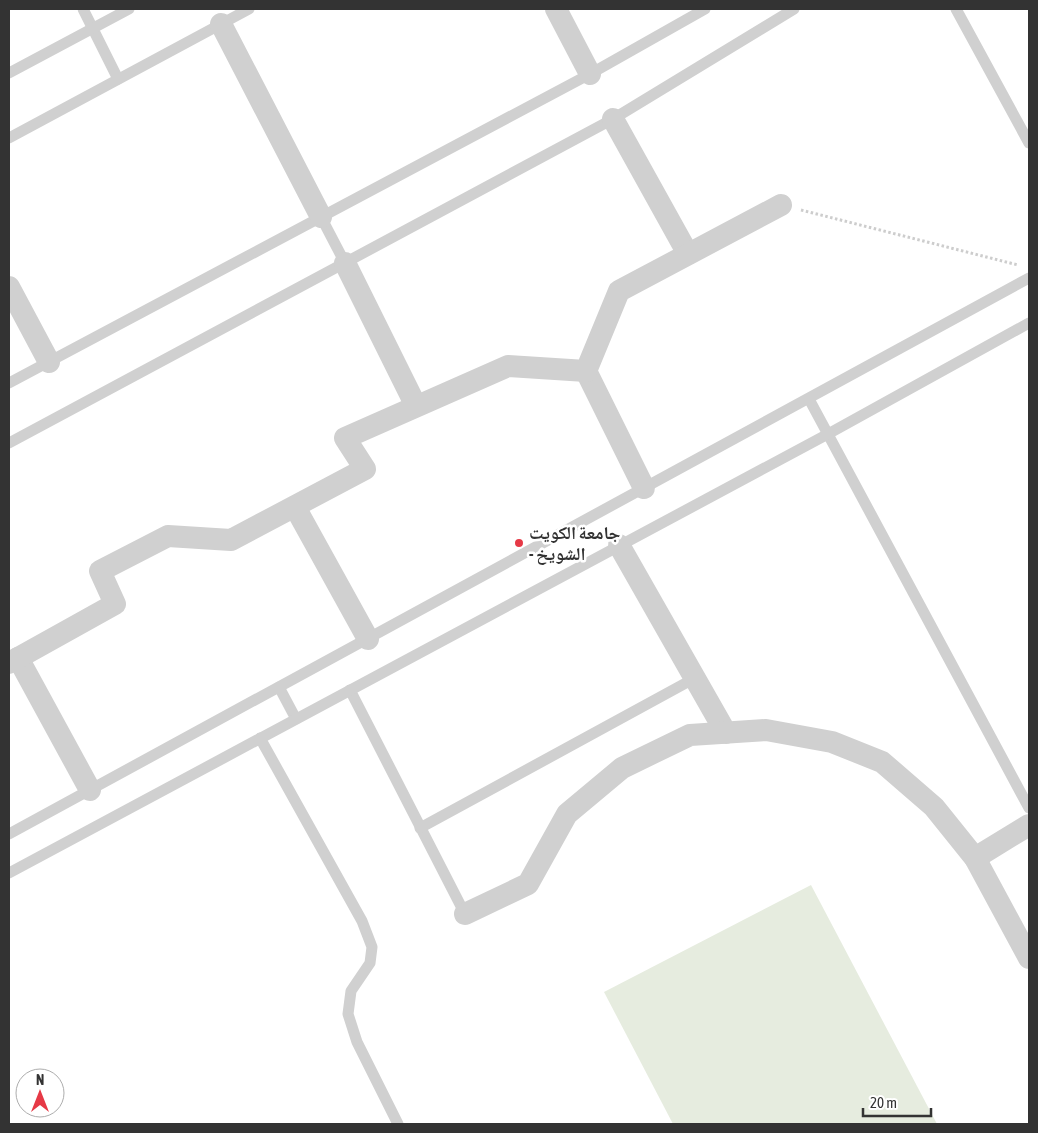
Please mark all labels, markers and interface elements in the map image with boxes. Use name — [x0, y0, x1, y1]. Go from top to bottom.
place label: جامعة الكويت - الشويخ — [529, 522, 621, 566]
marker: جامعة الكويت - الشويخ — [513, 537, 525, 549]
north arrow — [15, 1068, 65, 1118]
text: N — [36, 1072, 44, 1088]
scale bar — [863, 1086, 930, 1118]
text: 20 m — [870, 1094, 897, 1111]

